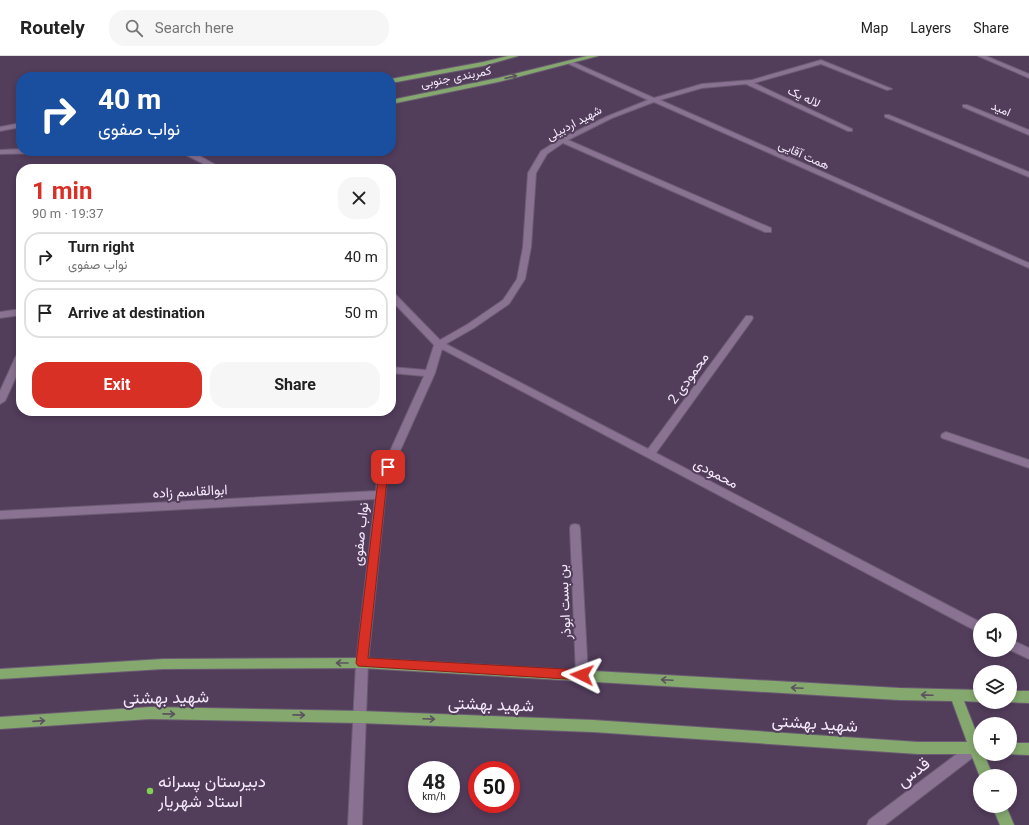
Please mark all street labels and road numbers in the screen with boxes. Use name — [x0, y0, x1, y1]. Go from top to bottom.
street label: کمربندی جنوبی — [419, 63, 493, 92]
street label: لاله یک — [785, 83, 823, 111]
street label: امید — [989, 99, 1013, 119]
street label: شهید اردبیلی — [544, 103, 604, 144]
street label: همت آقایی — [776, 138, 832, 173]
street label: محمودی 2 — [664, 349, 713, 407]
street label: محمودی — [691, 455, 741, 492]
street label: ابوالقاسم زاده — [152, 481, 228, 502]
street label: نواب صفوی — [349, 501, 372, 567]
street label: بن بست ابوذر — [554, 564, 575, 641]
street label: شهید بهشتی — [123, 686, 209, 709]
street label: شهید بهشتی — [448, 693, 534, 716]
street label: شهید بهشتی — [771, 710, 859, 737]
street label: قدس — [892, 753, 934, 792]

